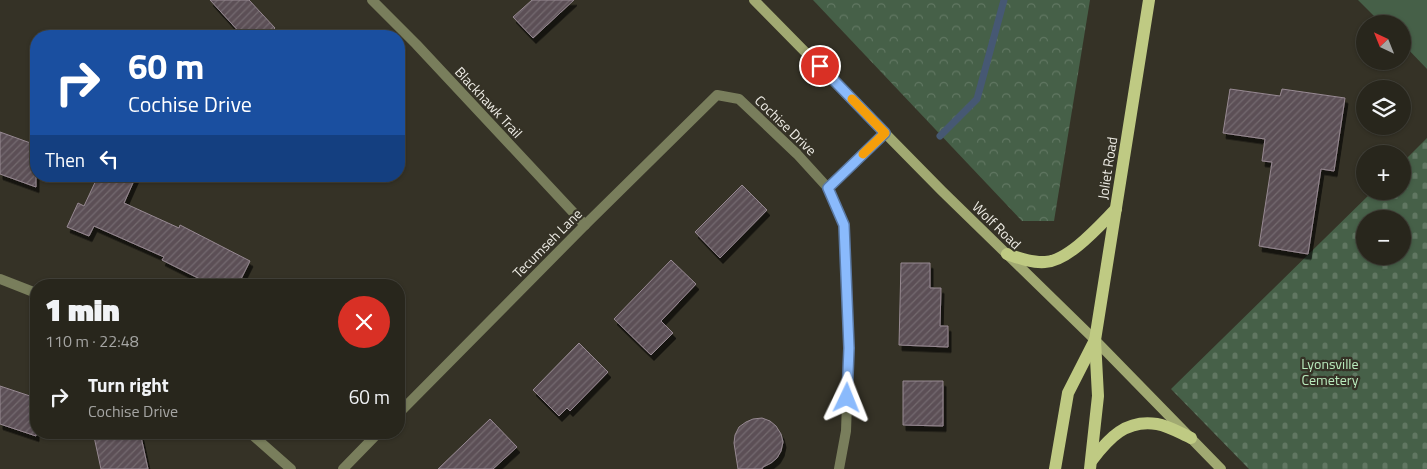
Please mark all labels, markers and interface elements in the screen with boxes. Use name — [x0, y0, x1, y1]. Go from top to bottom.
north arrow — [1356, 15, 1411, 70]
map controls — [1356, 15, 1411, 265]
text: 60 m — [128, 39, 204, 93]
pin — [799, 45, 841, 87]
icon: right — [45, 50, 110, 115]
icon: arrive — [806, 52, 834, 80]
street label: Blackhawk Trail — [450, 62, 528, 142]
button: layers — [1356, 80, 1411, 135]
text: Cochise Drive — [128, 87, 252, 121]
street label: Cochise Drive — [750, 90, 822, 160]
street label: Joliet Road — [1092, 135, 1122, 201]
text: Then — [45, 145, 85, 174]
icon: left — [95, 145, 123, 173]
button: + — [1356, 145, 1411, 200]
street label: Wolf Road — [968, 196, 1026, 254]
street label: Tecumseh Lane — [507, 203, 587, 283]
button: − — [1356, 210, 1411, 265]
text: 1 min — [45, 287, 120, 333]
button: close — [338, 296, 390, 348]
text: 110 m · 22:48 — [45, 329, 139, 353]
park label: Lyonsville Cemetery — [1301, 353, 1359, 390]
text: Turn right — [88, 370, 169, 399]
position arrow — [820, 371, 872, 423]
text: 60 m — [349, 382, 390, 411]
icon: right — [45, 383, 73, 411]
text: Cochise Drive — [88, 399, 178, 423]

